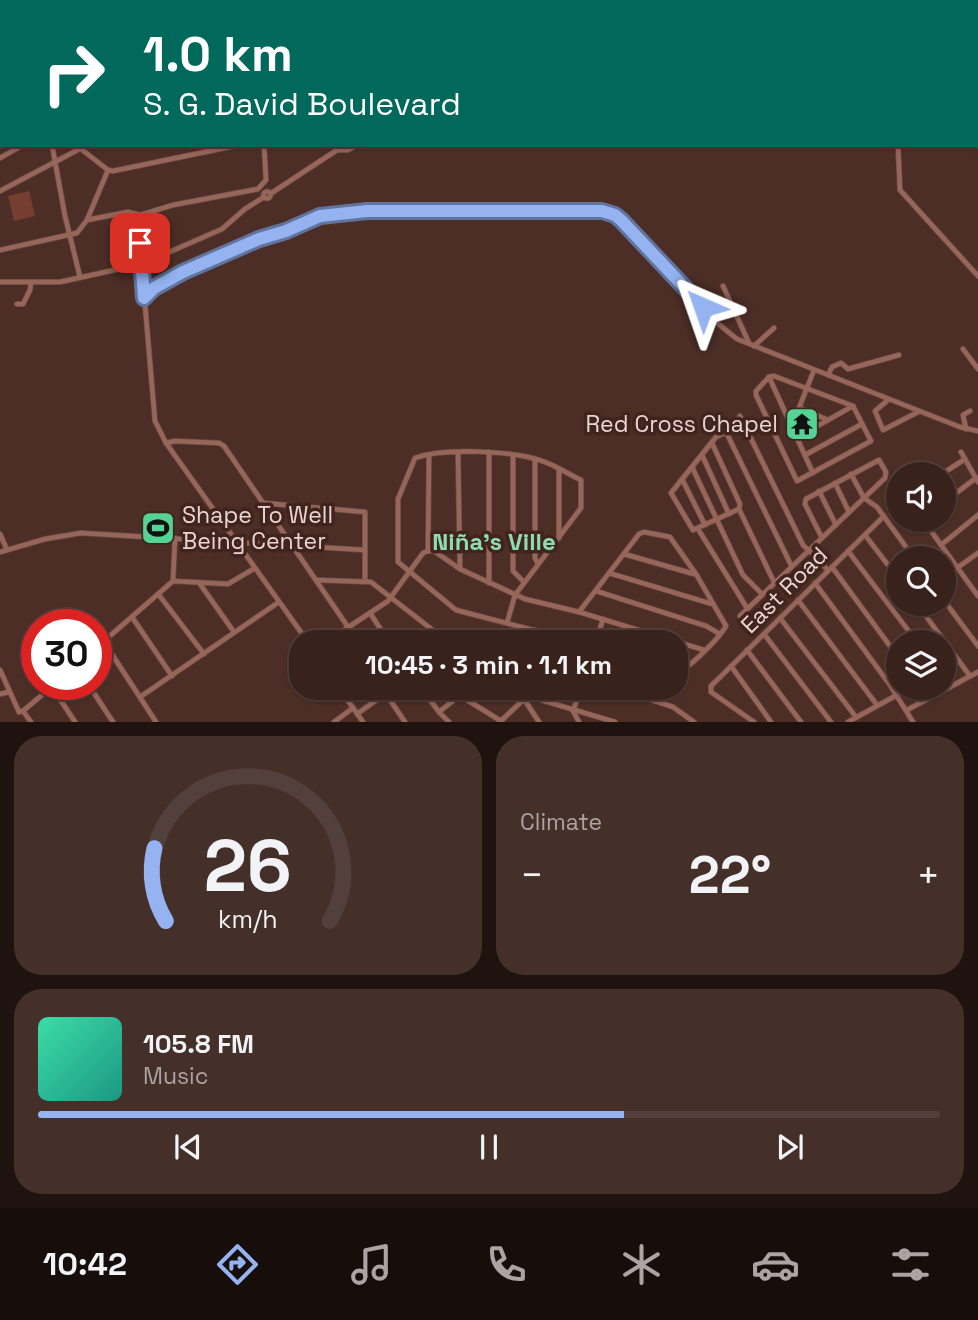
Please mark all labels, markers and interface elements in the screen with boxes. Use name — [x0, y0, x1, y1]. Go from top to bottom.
text: 1.0 km — [143, 23, 293, 85]
icon: right — [28, 28, 119, 119]
text: S. G. David Boulevard — [143, 84, 461, 124]
pin — [110, 213, 170, 273]
icon: arrive — [121, 224, 159, 262]
position arrow — [666, 270, 740, 344]
temple icon: Red Cross Chapel — [783, 405, 821, 443]
place label: Red Cross Chapel — [586, 409, 778, 439]
map controls — [886, 462, 956, 700]
button: sound — [886, 462, 956, 532]
place label: Shape To Well Being Center — [182, 500, 333, 556]
sports icon: Shape To Well Being Center — [139, 509, 177, 547]
district label: Niña's Ville — [432, 526, 556, 557]
street label: East Road — [734, 540, 834, 640]
button: search — [886, 546, 956, 616]
speed limit sign: 30 — [21, 609, 112, 700]
button: layers — [886, 630, 956, 700]
text: 10:45 · 3 min · 1.1 km — [365, 648, 612, 682]
text: Climate — [520, 807, 602, 837]
text: 26 — [204, 820, 292, 913]
text: 22° — [689, 842, 771, 908]
text: − — [520, 851, 544, 899]
text: + — [916, 851, 940, 899]
text: km/h — [218, 903, 278, 935]
text: 105.8 FM — [143, 1027, 254, 1061]
text: Music — [143, 1061, 208, 1091]
icon: previous — [169, 1128, 207, 1166]
icon: pause — [470, 1128, 508, 1166]
icon: next — [771, 1128, 809, 1166]
icon: directions — [213, 1240, 262, 1289]
icon: music — [347, 1240, 396, 1289]
icon: phone — [482, 1240, 531, 1289]
icon: climate — [617, 1240, 666, 1289]
icon: car — [751, 1240, 800, 1289]
icon: filters — [886, 1240, 935, 1289]
text: 10:42 — [43, 1244, 127, 1284]

